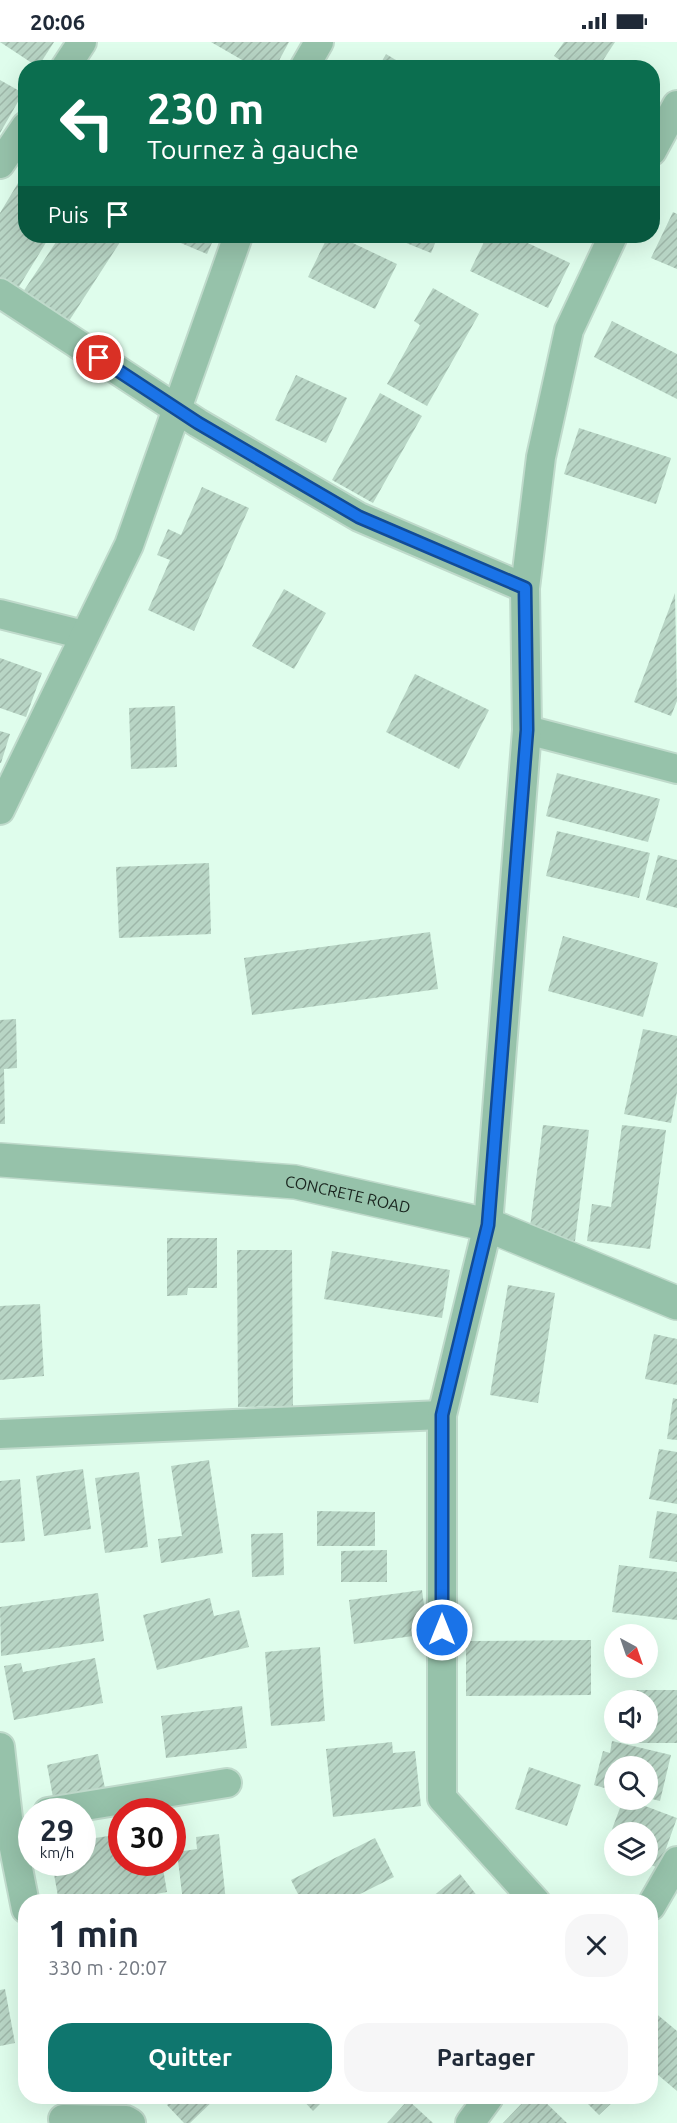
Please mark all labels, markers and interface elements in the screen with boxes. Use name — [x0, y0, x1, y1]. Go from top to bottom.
text: 20:06 — [30, 9, 85, 34]
icon: left — [48, 84, 126, 162]
text: 230 m — [147, 85, 264, 132]
text: Tournez à gauche — [147, 134, 359, 164]
icon: arrive — [101, 198, 134, 231]
text: Puis — [48, 202, 89, 227]
pin — [73, 332, 124, 383]
icon: arrive — [82, 341, 115, 374]
street label: CONCRETE ROAD — [285, 1172, 412, 1216]
position arrow — [410, 1598, 474, 1662]
north arrow — [604, 1624, 658, 1678]
map controls — [604, 1624, 658, 1876]
button: sound — [604, 1690, 658, 1744]
button: search — [604, 1756, 658, 1810]
speed limit sign: 30 — [108, 1798, 186, 1876]
text: 29 — [40, 1813, 74, 1847]
button: layers — [604, 1822, 658, 1876]
text: km/h — [40, 1844, 74, 1861]
text: 1 min — [48, 1913, 139, 1954]
button: close — [565, 1914, 628, 1977]
text: 330 m · 20:07 — [48, 1956, 168, 1979]
button: Quitter — [48, 2023, 332, 2092]
button: Partager — [344, 2023, 628, 2092]

